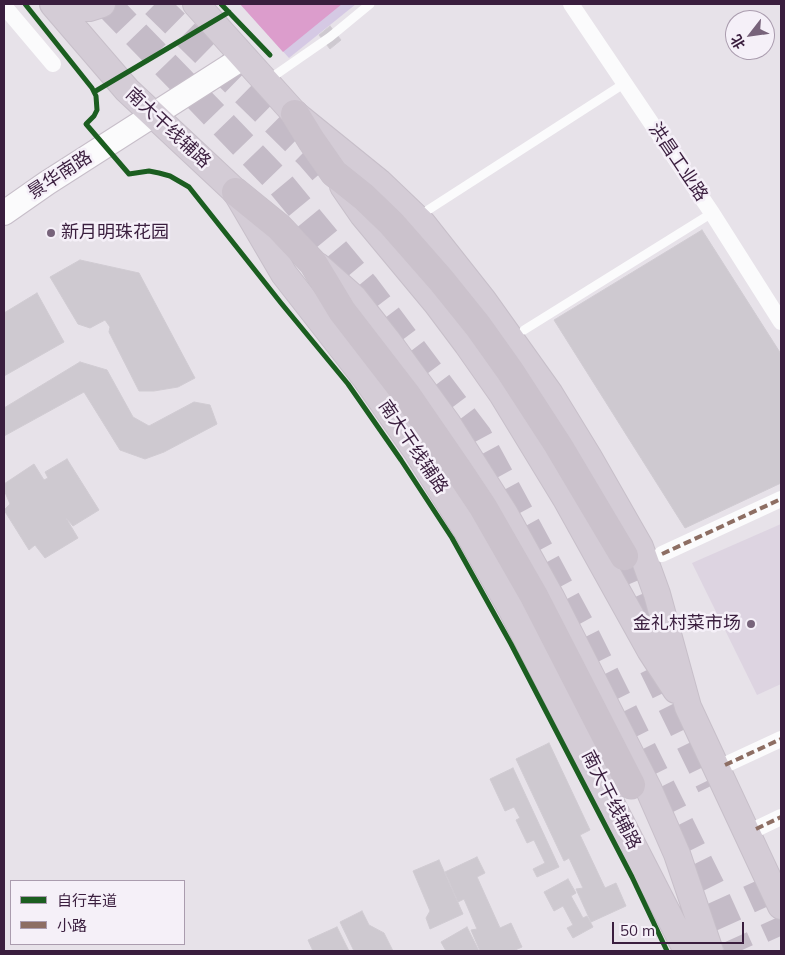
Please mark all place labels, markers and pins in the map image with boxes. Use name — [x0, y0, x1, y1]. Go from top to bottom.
place label: 新月明珠花园 — [61, 222, 169, 244]
marker: 新月明珠花园 — [45, 227, 57, 239]
place label: 金礼村菜市场 — [633, 613, 741, 635]
marker: 金礼村菜市场 — [745, 618, 757, 630]

